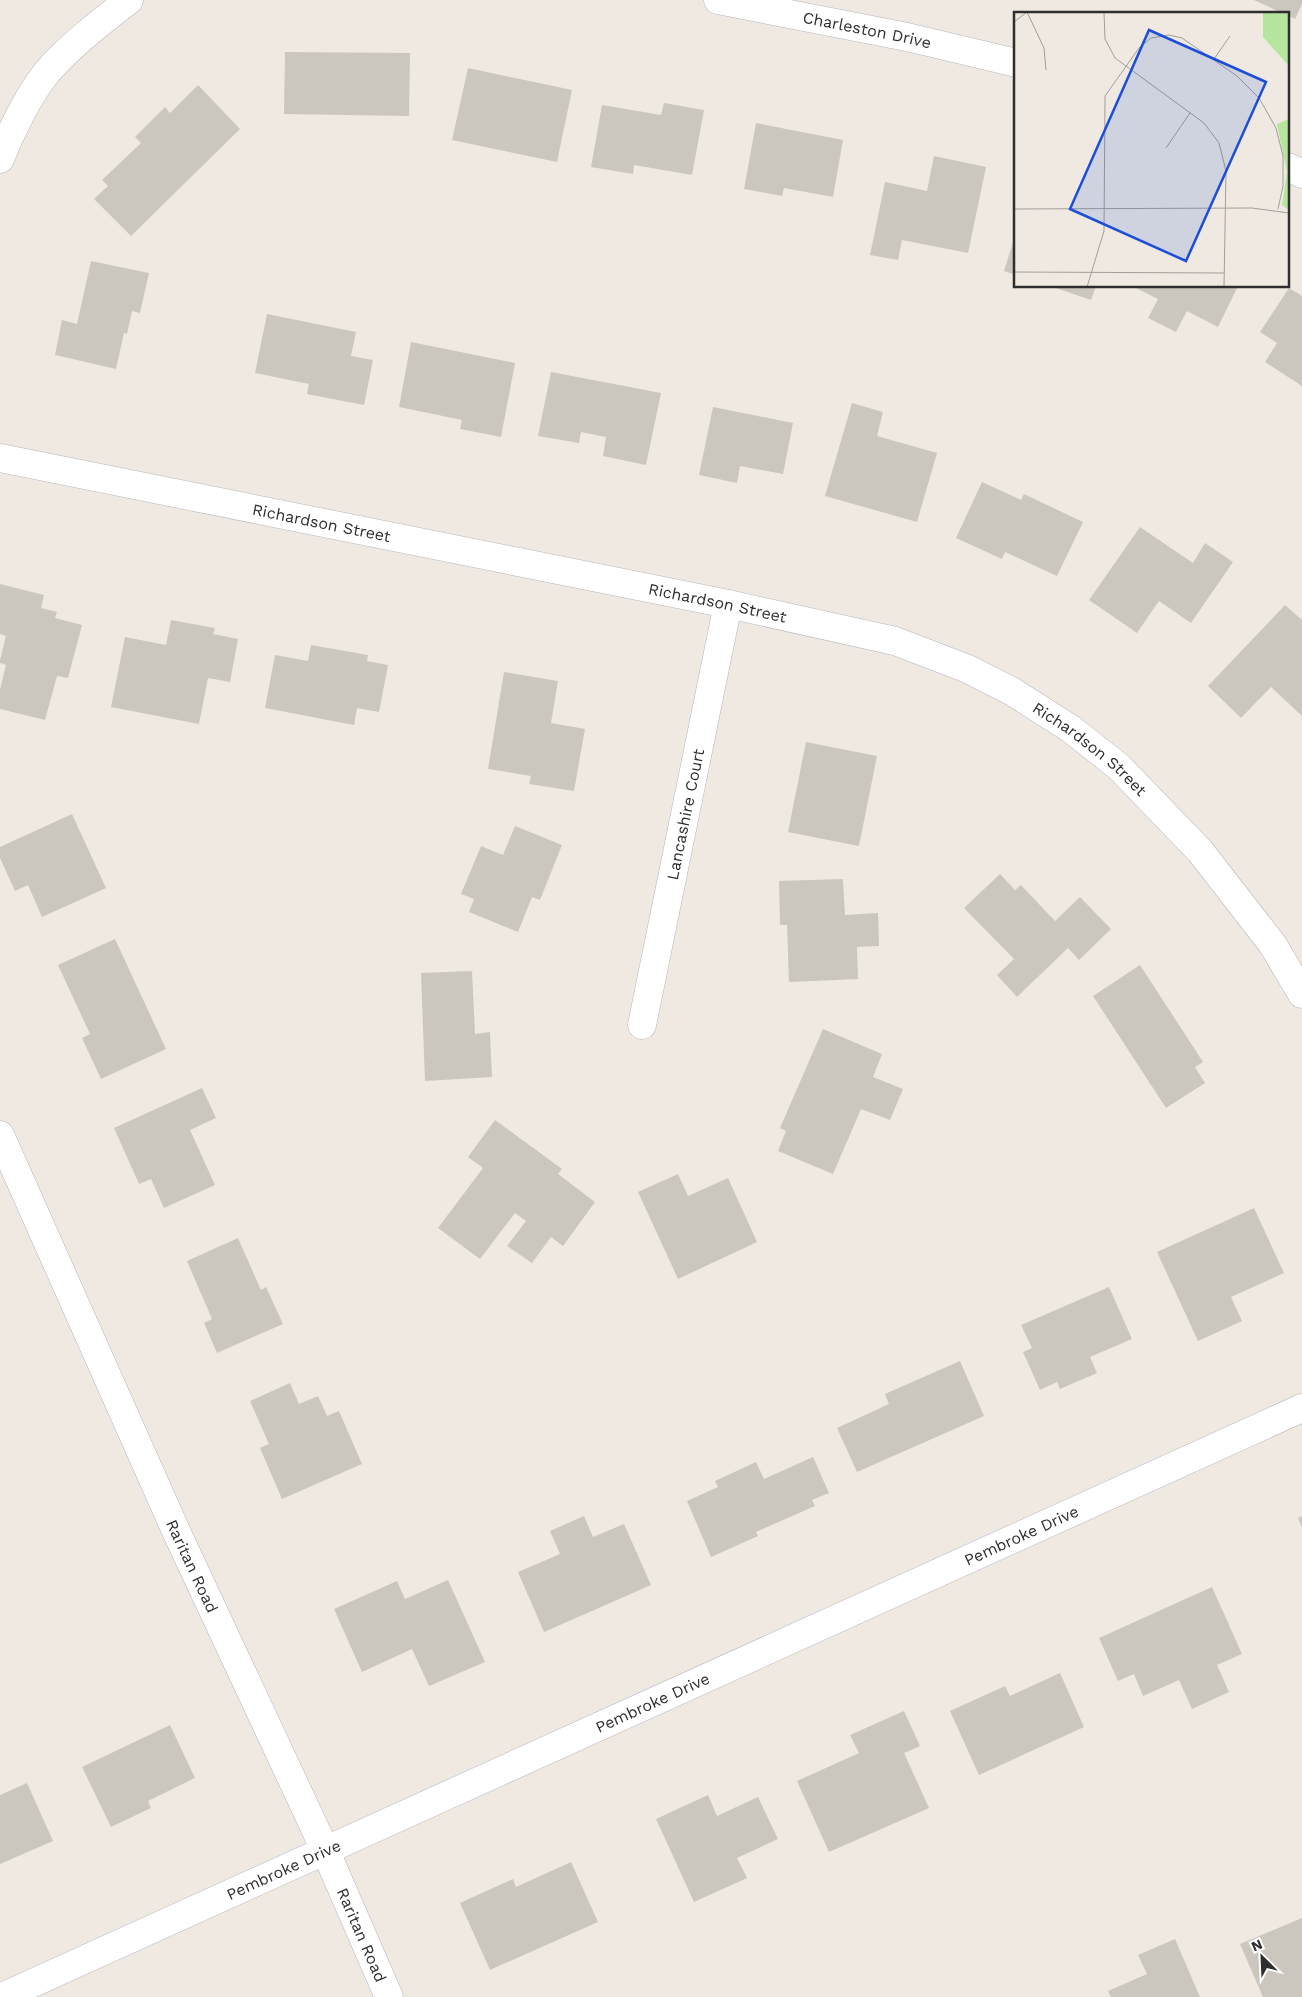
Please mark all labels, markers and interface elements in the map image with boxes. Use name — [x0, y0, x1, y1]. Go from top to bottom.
street label: Charleston Drive — [801, 8, 933, 52]
inset map — [1014, 12, 1290, 288]
street label: Richardson Street — [251, 500, 393, 546]
street label: Richardson Street — [647, 579, 789, 627]
street label: Richardson Street — [1029, 698, 1151, 800]
street label: Lancashire Court — [663, 747, 708, 882]
street label: Pembroke Drive — [961, 1502, 1082, 1570]
street label: Raritan Road — [162, 1517, 222, 1616]
street label: Pembroke Drive — [592, 1669, 713, 1737]
street label: Pembroke Drive — [224, 1836, 344, 1904]
street label: Raritan Road — [333, 1885, 390, 1985]
north arrow — [1237, 1932, 1287, 1982]
text: N — [1249, 1936, 1265, 1955]

